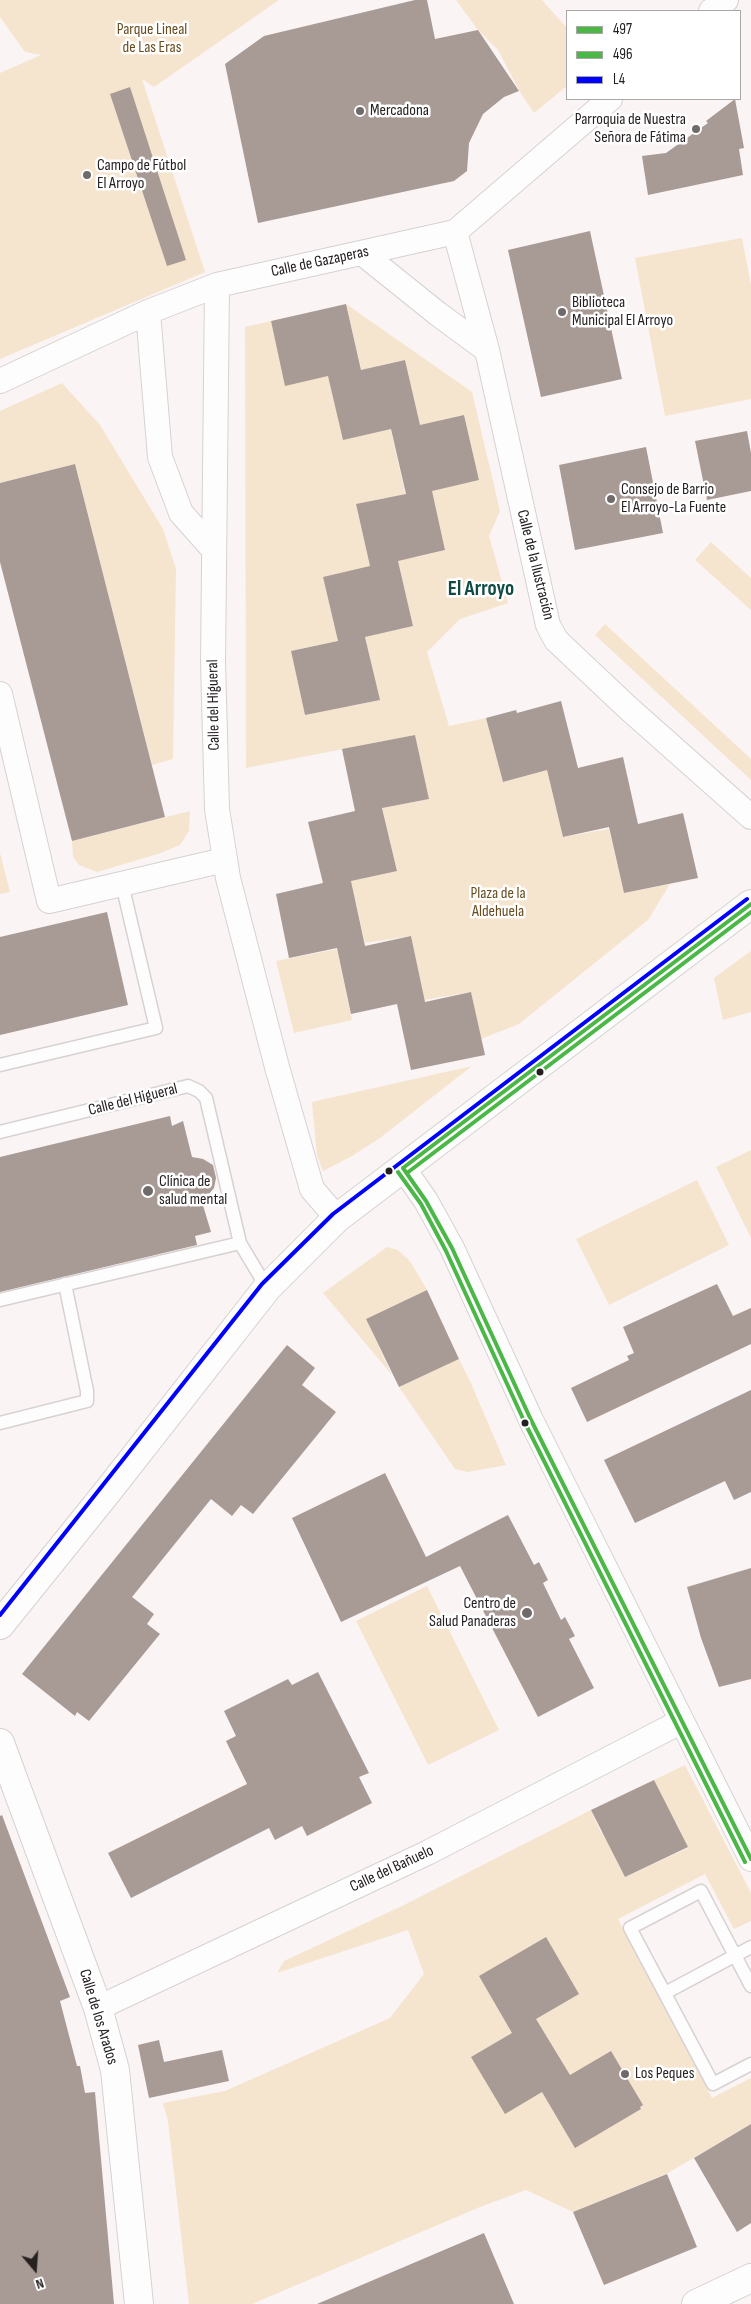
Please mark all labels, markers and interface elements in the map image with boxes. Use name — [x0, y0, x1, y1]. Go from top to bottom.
legend — [566, 10, 741, 100]
park label: Parque Lineal de Las Eras — [117, 20, 187, 58]
text: 497 — [613, 20, 632, 39]
text: 496 — [613, 45, 633, 64]
text: L4 — [613, 70, 625, 89]
place label: Mercadona — [370, 101, 429, 121]
marker: Mercadona — [354, 105, 366, 117]
place label: Parroquia de Nuestra Señora de Fátima — [575, 110, 686, 148]
marker: Parroquia de Nuestra Señora de Fátima — [690, 123, 702, 135]
place label: Campo de Fútbol El Arroyo — [97, 156, 186, 194]
marker: Campo de Fútbol El Arroyo — [81, 169, 93, 181]
street label: Calle de Gazaperas — [269, 242, 371, 282]
place label: Biblioteca Municipal El Arroyo — [572, 293, 673, 331]
marker: Biblioteca Municipal El Arroyo — [556, 306, 568, 318]
place label: Consejo de Barrio El Arroyo-La Fuente — [621, 480, 726, 518]
marker: Consejo de Barrio El Arroyo-La Fuente — [605, 493, 617, 505]
street label: Calle de la Ilustración — [512, 508, 558, 622]
district label: El Arroyo — [448, 577, 514, 603]
street label: Calle del Higueral — [204, 659, 224, 751]
park label: Plaza de la Aldehuela — [470, 884, 526, 922]
unlabelled marker — [535, 1067, 545, 1077]
street label: Calle del Higueral — [86, 1080, 180, 1120]
unlabelled marker — [384, 1166, 394, 1176]
place label: Clínica de salud mental — [159, 1172, 227, 1210]
marker: Clínica de salud mental — [141, 1184, 155, 1198]
unlabelled marker — [520, 1418, 530, 1428]
place label: Centro de Salud Panaderas — [429, 1594, 516, 1632]
marker: Centro de Salud Panaderas — [520, 1606, 534, 1620]
street label: Calle del Bañuelo — [347, 1841, 437, 1897]
street label: Calle de los Arados — [74, 1967, 122, 2067]
place label: Los Peques — [635, 2064, 694, 2084]
marker: Los Peques — [619, 2068, 631, 2080]
north arrow — [10, 2244, 60, 2294]
text: N — [34, 2274, 46, 2293]

